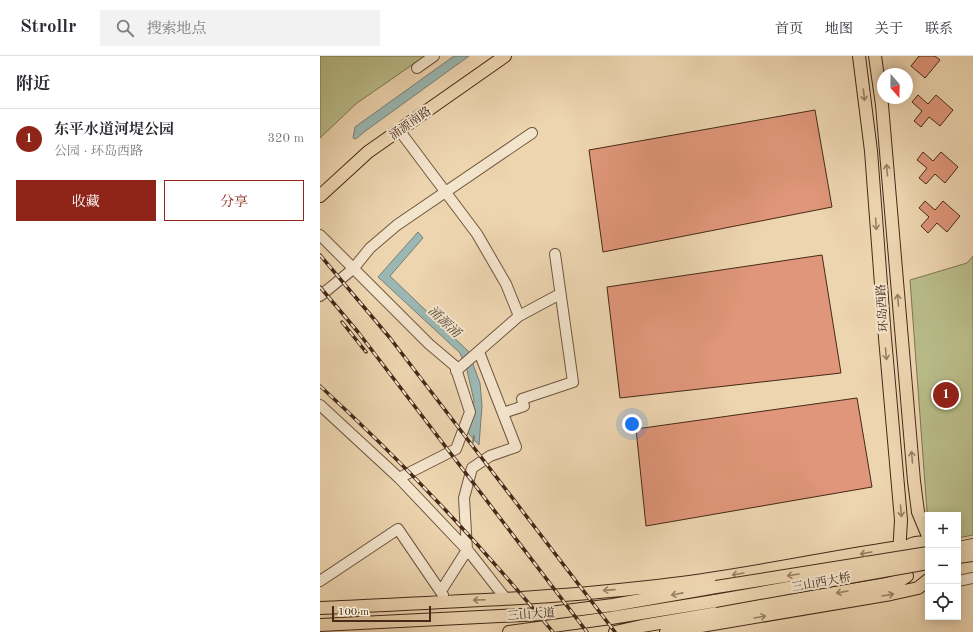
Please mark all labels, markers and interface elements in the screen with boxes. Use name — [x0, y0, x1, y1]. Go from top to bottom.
search box — [100, 10, 380, 46]
icon: search — [114, 17, 136, 39]
text: Strollr — [20, 18, 76, 37]
text: 搜索地点 — [146, 22, 206, 37]
text: 首页 — [775, 22, 803, 36]
text: 地图 — [825, 22, 853, 36]
text: 关于 — [875, 22, 903, 36]
text: 联系 — [925, 22, 953, 36]
north arrow — [877, 68, 913, 104]
text: 附近 — [16, 76, 50, 93]
one-way arrow — [861, 88, 868, 101]
street label: 涌源南路 — [386, 103, 434, 143]
text: 东平水道河堤公园 — [54, 123, 174, 138]
text: 1 — [25, 132, 33, 145]
text: 320 m — [267, 132, 304, 145]
text: 公园 · 环岛西路 — [54, 145, 143, 158]
one-way arrow — [884, 164, 891, 177]
button: 收藏 — [16, 180, 156, 221]
button: 分享 — [164, 180, 304, 221]
one-way arrow — [873, 217, 880, 230]
street label: 环岛西路 — [873, 284, 891, 332]
one-way arrow — [894, 294, 901, 307]
water label: 涌源涌 — [425, 303, 465, 342]
one-way arrow — [882, 347, 890, 360]
pin: 1 — [933, 380, 959, 410]
your location — [622, 414, 642, 434]
one-way arrow — [908, 451, 915, 464]
one-way arrow — [897, 504, 904, 517]
map controls — [925, 512, 961, 620]
button: + — [925, 512, 961, 548]
button: − — [925, 548, 961, 584]
one-way arrow — [860, 549, 873, 557]
one-way arrow — [731, 570, 744, 578]
street label: 三山西大桥 — [790, 570, 852, 594]
one-way arrow — [787, 571, 800, 579]
button: locate — [925, 584, 961, 620]
one-way arrow — [603, 587, 616, 594]
one-way arrow — [836, 588, 849, 596]
one-way arrow — [881, 590, 894, 598]
one-way arrow — [671, 591, 684, 599]
one-way arrow — [473, 596, 486, 604]
scale bar — [332, 604, 431, 623]
street label: 三山大道 — [507, 605, 555, 623]
text: 100 m — [338, 607, 369, 618]
one-way arrow — [753, 612, 766, 620]

